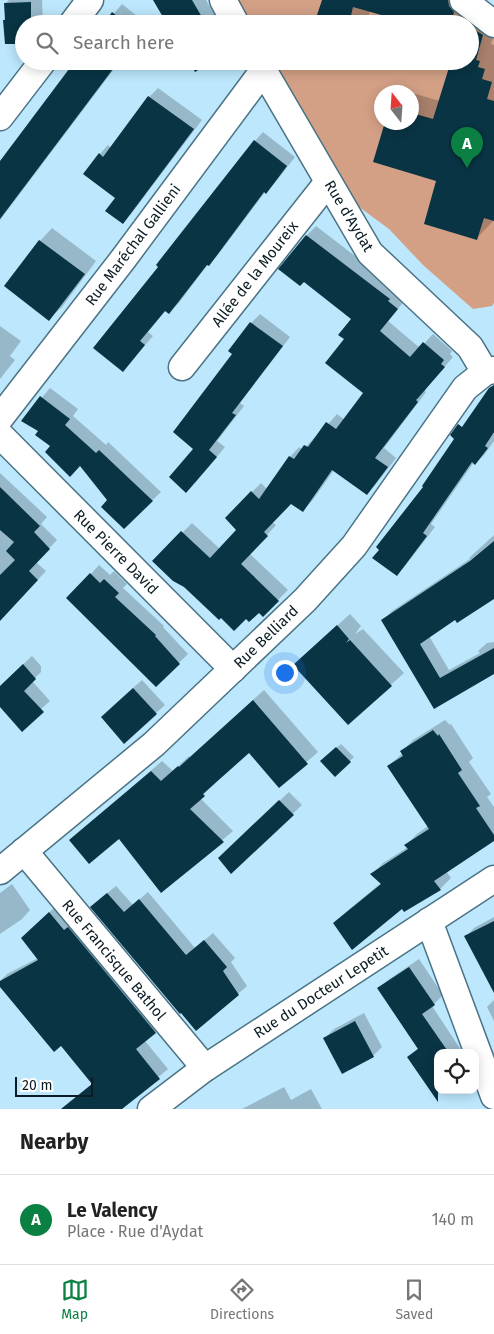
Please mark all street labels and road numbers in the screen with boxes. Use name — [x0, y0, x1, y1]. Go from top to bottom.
street label: Rue d'Aydat — [321, 177, 378, 256]
street label: Rue Maréchal Gallieni — [81, 181, 185, 309]
street label: Allée de la Moureix — [208, 217, 302, 331]
street label: Rue Pierre David — [70, 506, 162, 598]
street label: Rue Belliard — [230, 602, 302, 672]
street label: Rue Francisque Bathol — [58, 896, 170, 1024]
street label: Rue du Docteur Lepetit — [250, 942, 392, 1042]

